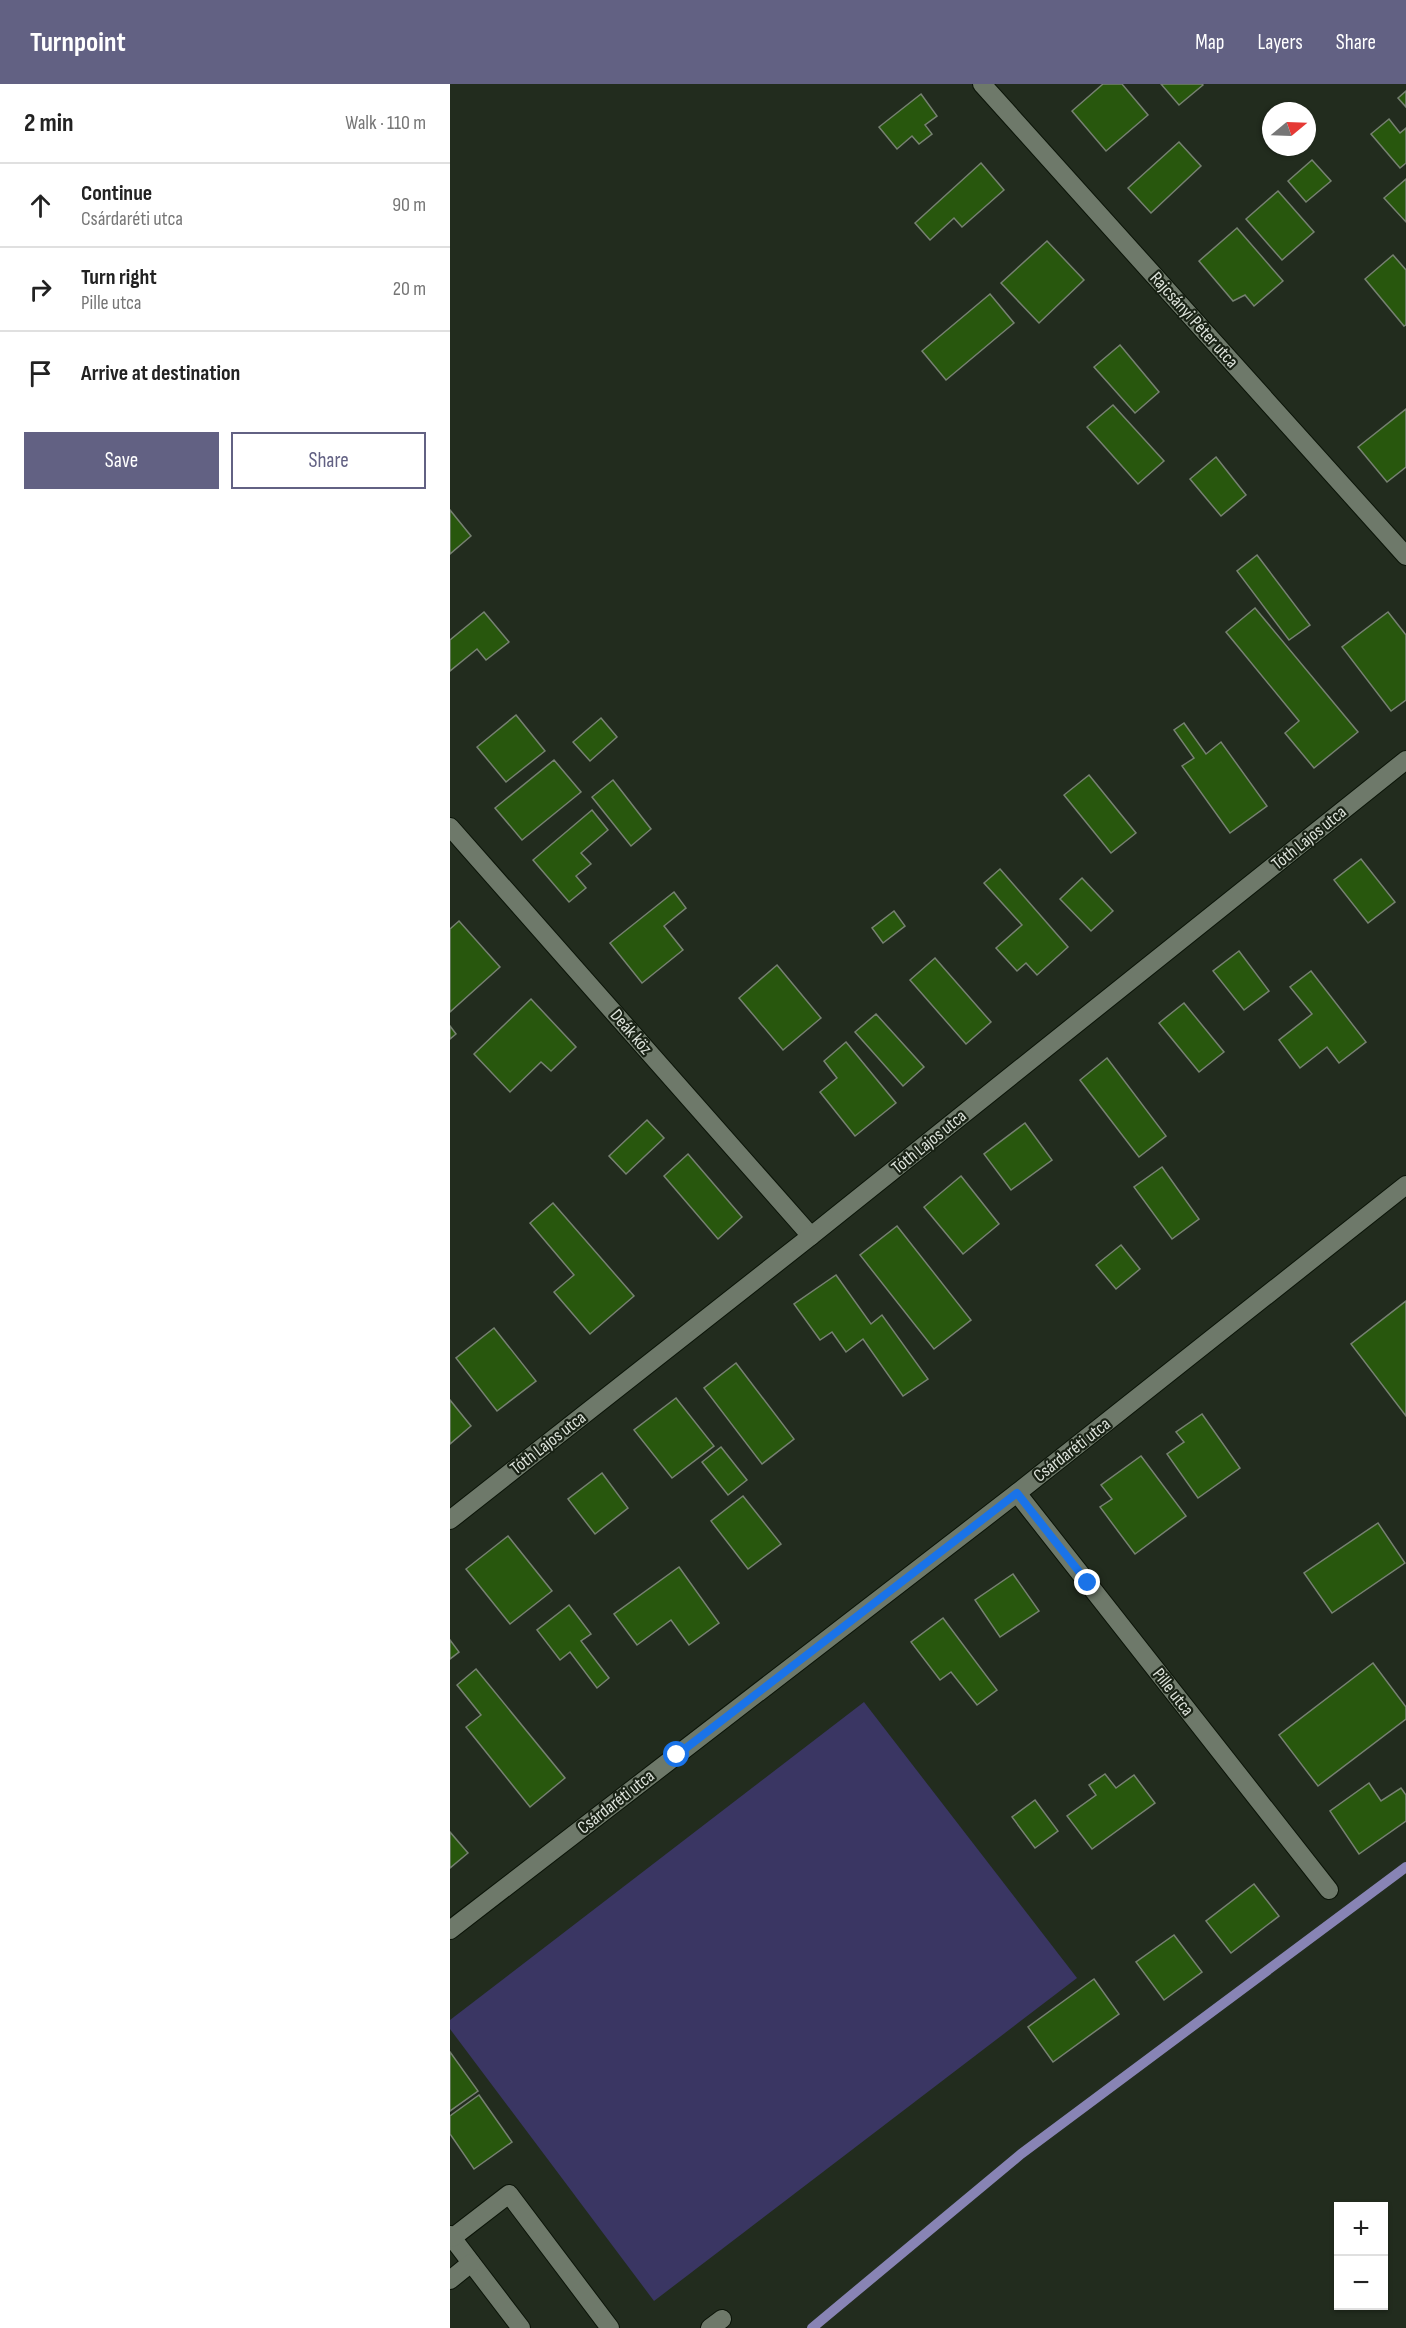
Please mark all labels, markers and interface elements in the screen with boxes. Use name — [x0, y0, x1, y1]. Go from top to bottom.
text: Turnpoint — [30, 26, 126, 59]
text: Map — [1195, 30, 1224, 55]
text: Layers — [1257, 30, 1303, 55]
text: Share — [1336, 30, 1376, 55]
north arrow — [1262, 102, 1316, 156]
text: 2 min — [24, 108, 74, 139]
text: Walk · 110 m — [345, 111, 426, 135]
text: Continue — [81, 180, 152, 207]
icon: ahead — [24, 189, 57, 222]
text: 90 m — [392, 193, 426, 217]
text: Csárdaréti utca — [81, 207, 183, 231]
text: Turn right — [81, 264, 157, 291]
street label: Rajcsányi Péter utca — [1145, 268, 1243, 372]
icon: right — [24, 273, 57, 306]
text: 20 m — [393, 277, 426, 301]
text: Pille utca — [81, 291, 142, 315]
icon: arrive — [24, 357, 57, 390]
text: Arrive at destination — [81, 360, 240, 387]
button: Save — [24, 432, 219, 489]
button: Share — [231, 432, 426, 489]
street label: Tóth Lajos utca — [1267, 801, 1351, 874]
street label: Deák köz — [606, 1005, 657, 1059]
street label: Tóth Lajos utca — [887, 1105, 971, 1178]
street label: Tóth Lajos utca — [506, 1407, 590, 1479]
street label: Csárdaréti utca — [1029, 1413, 1115, 1487]
route end — [1074, 1569, 1100, 1595]
street label: Pille utca — [1148, 1664, 1198, 1720]
route start — [663, 1741, 689, 1767]
street label: Csárdaréti utca — [573, 1765, 659, 1839]
map controls — [1334, 2202, 1388, 2310]
button: + — [1334, 2202, 1388, 2256]
button: − — [1334, 2256, 1388, 2310]

